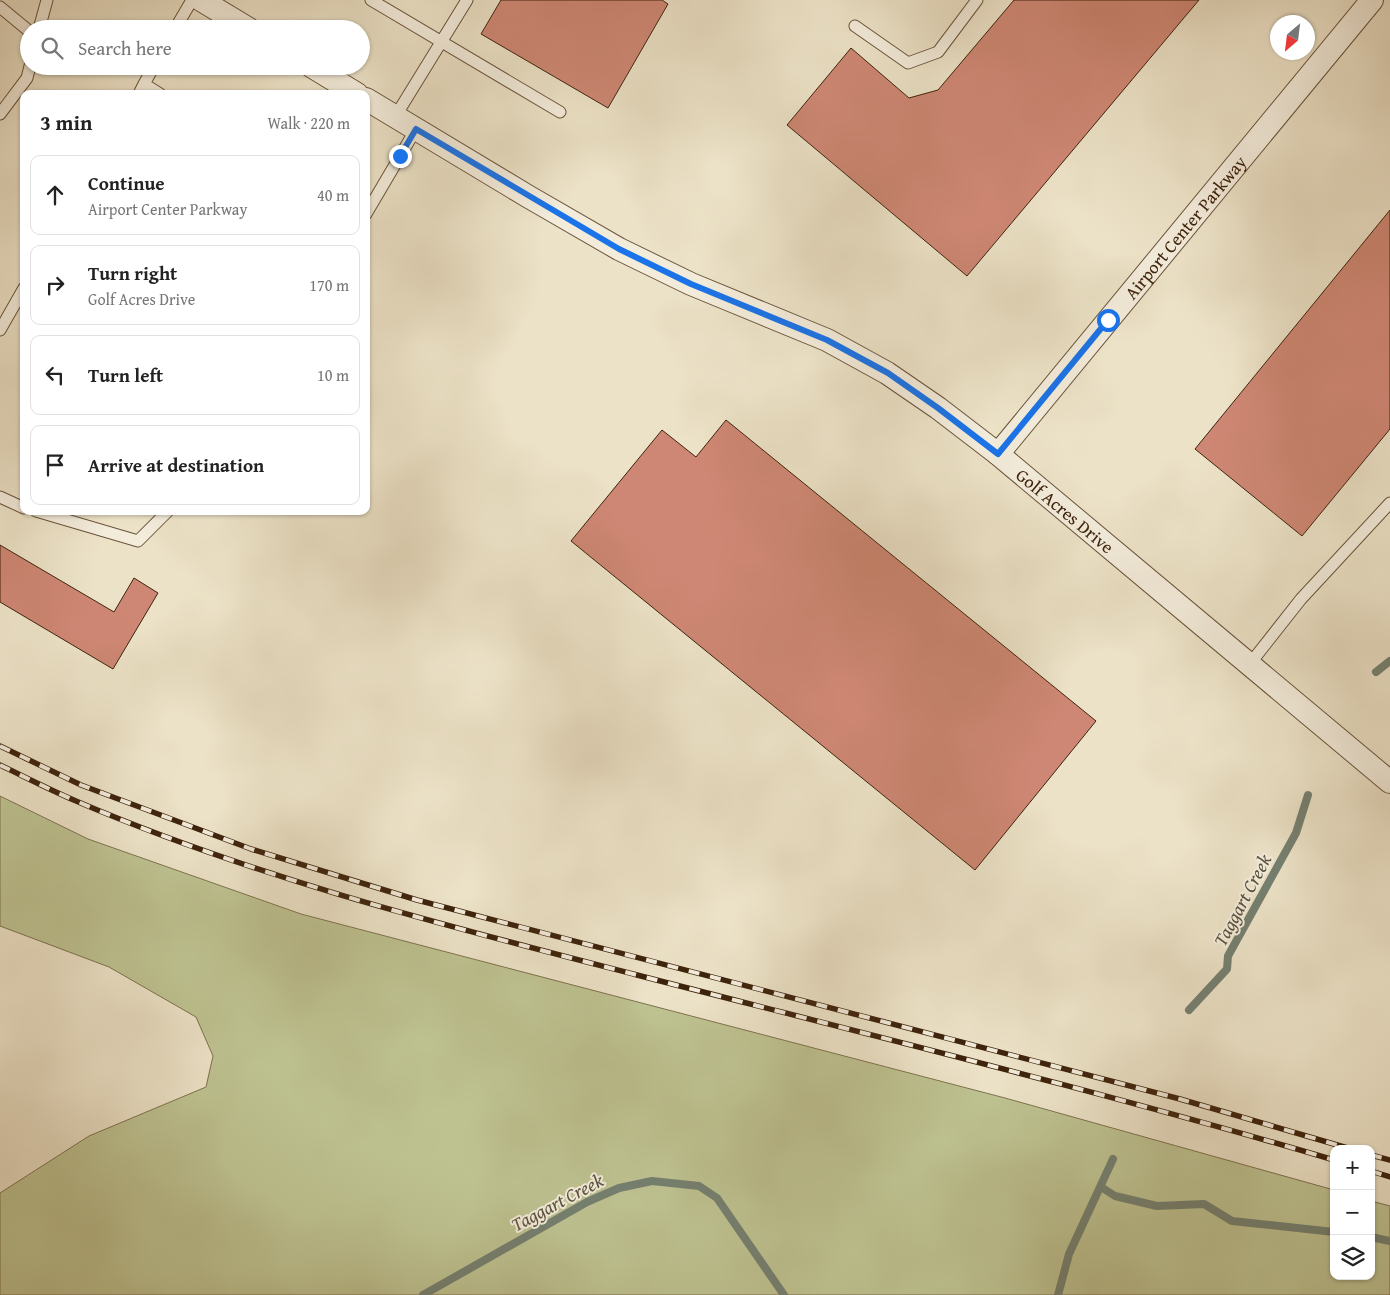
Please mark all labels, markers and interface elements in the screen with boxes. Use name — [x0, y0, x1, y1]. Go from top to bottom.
north arrow — [1270, 15, 1315, 60]
search box — [20, 20, 370, 75]
icon: search — [38, 34, 66, 62]
text: Search here — [78, 34, 172, 62]
text: 3 min — [40, 107, 92, 138]
text: Walk · 220 m — [267, 111, 350, 135]
route end — [389, 145, 412, 168]
street label: Airport Center Parkway — [1117, 149, 1252, 305]
text: Continue — [88, 169, 165, 197]
icon: ahead — [41, 181, 69, 209]
text: 40 m — [317, 183, 349, 207]
text: Airport Center Parkway — [88, 197, 247, 221]
text: Turn right — [88, 259, 177, 287]
icon: right — [41, 271, 69, 299]
text: 170 m — [309, 273, 349, 297]
text: Golf Acres Drive — [88, 287, 195, 311]
route start — [1097, 309, 1120, 332]
icon: left — [41, 361, 69, 389]
text: Turn left — [88, 361, 163, 389]
text: 10 m — [317, 363, 349, 387]
icon: arrive — [41, 451, 69, 479]
text: Arrive at destination — [88, 451, 264, 479]
street label: Golf Acres Drive — [1010, 461, 1120, 559]
water label: Taggart Creek — [1206, 849, 1278, 951]
map controls — [1330, 1145, 1375, 1280]
button: + — [1330, 1145, 1375, 1190]
water label: Taggart Creek — [506, 1166, 608, 1238]
button: − — [1330, 1190, 1375, 1235]
button: layers — [1330, 1235, 1375, 1280]

